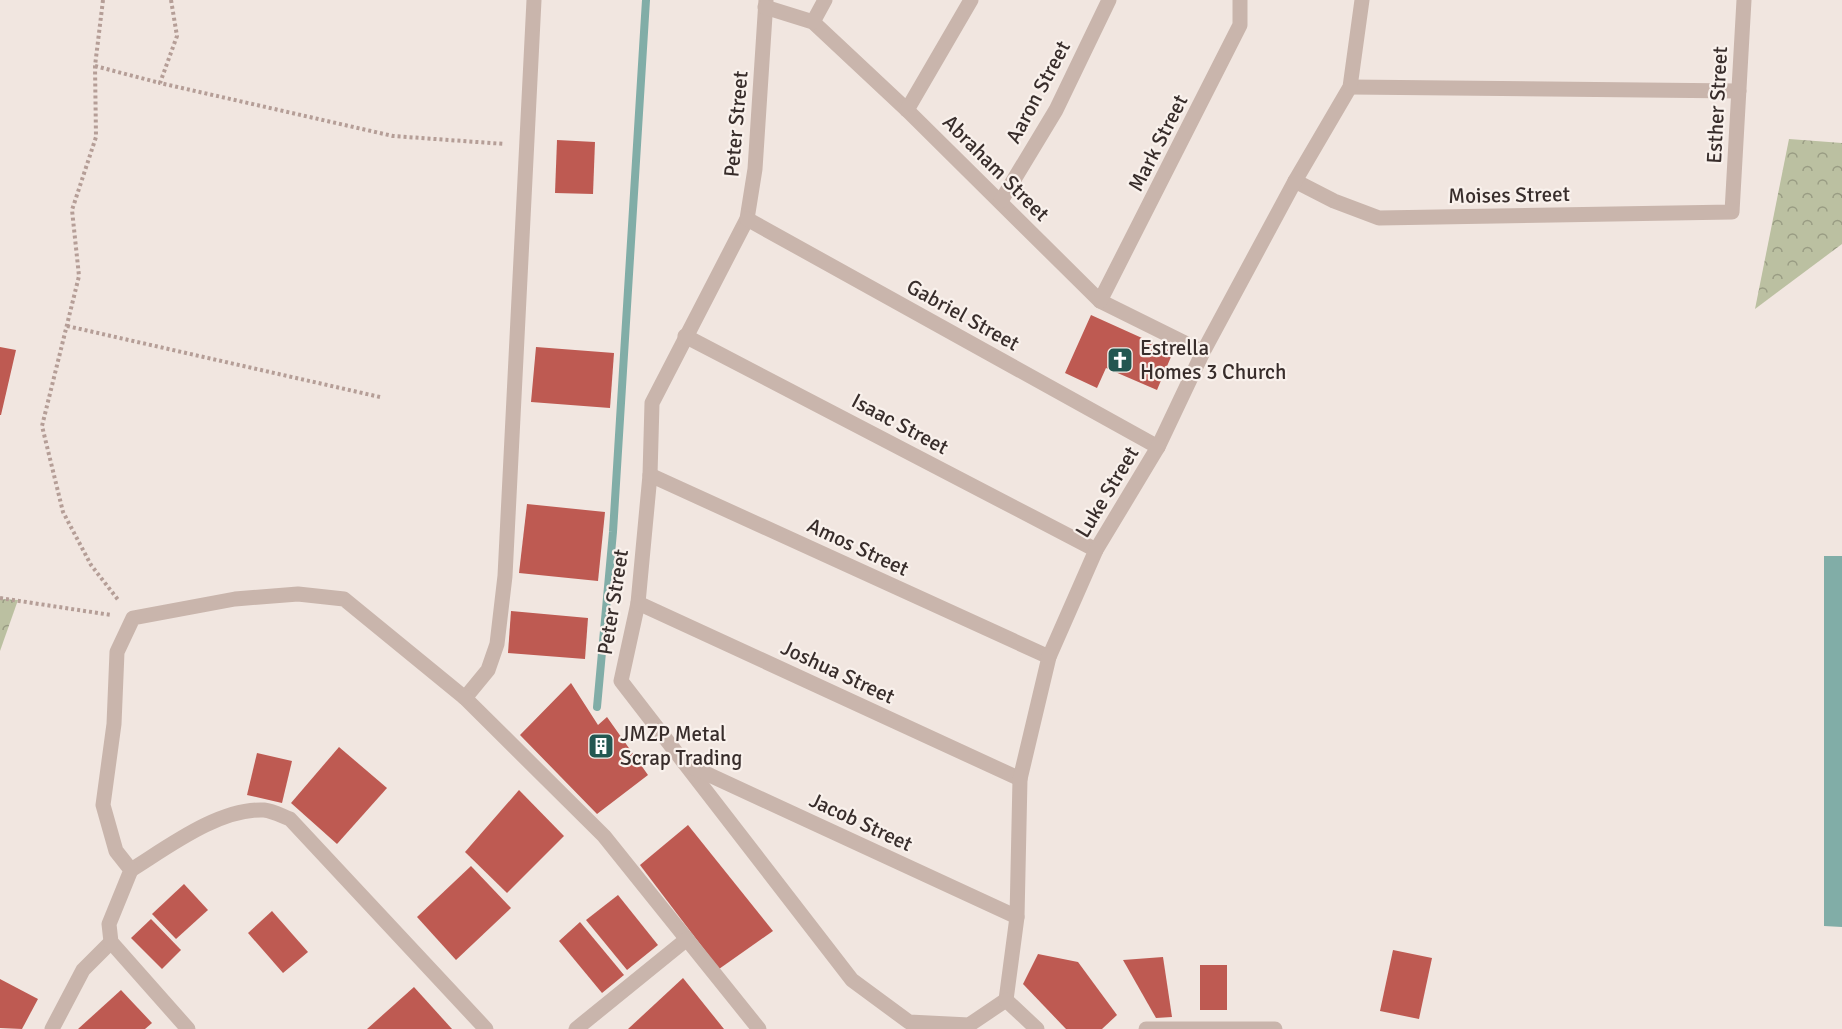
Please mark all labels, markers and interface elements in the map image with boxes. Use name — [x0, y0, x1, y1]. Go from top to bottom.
street label: Aaron Street — [1000, 36, 1076, 148]
street label: Esther Street — [1701, 46, 1733, 164]
street label: Peter Street — [718, 70, 754, 178]
street label: Mark Street — [1123, 90, 1193, 196]
street label: Abraham Street — [937, 109, 1055, 227]
street label: Moises Street — [1448, 181, 1570, 209]
street label: Gabriel Street — [902, 273, 1024, 357]
place label: Estrella Homes 3 Church — [1140, 335, 1286, 385]
church icon: Estrella Homes 3 Church — [1105, 345, 1135, 375]
street label: Isaac Street — [847, 388, 953, 460]
street label: Luke Street — [1070, 442, 1144, 542]
street label: Amos Street — [803, 512, 913, 582]
street label: Peter Street — [592, 547, 634, 657]
street label: Joshua Street — [777, 634, 899, 710]
place label: JMZP Metal Scrap Trading — [620, 721, 742, 771]
building icon: JMZP Metal Scrap Trading — [586, 731, 616, 761]
street label: Jacob Street — [805, 787, 917, 857]

